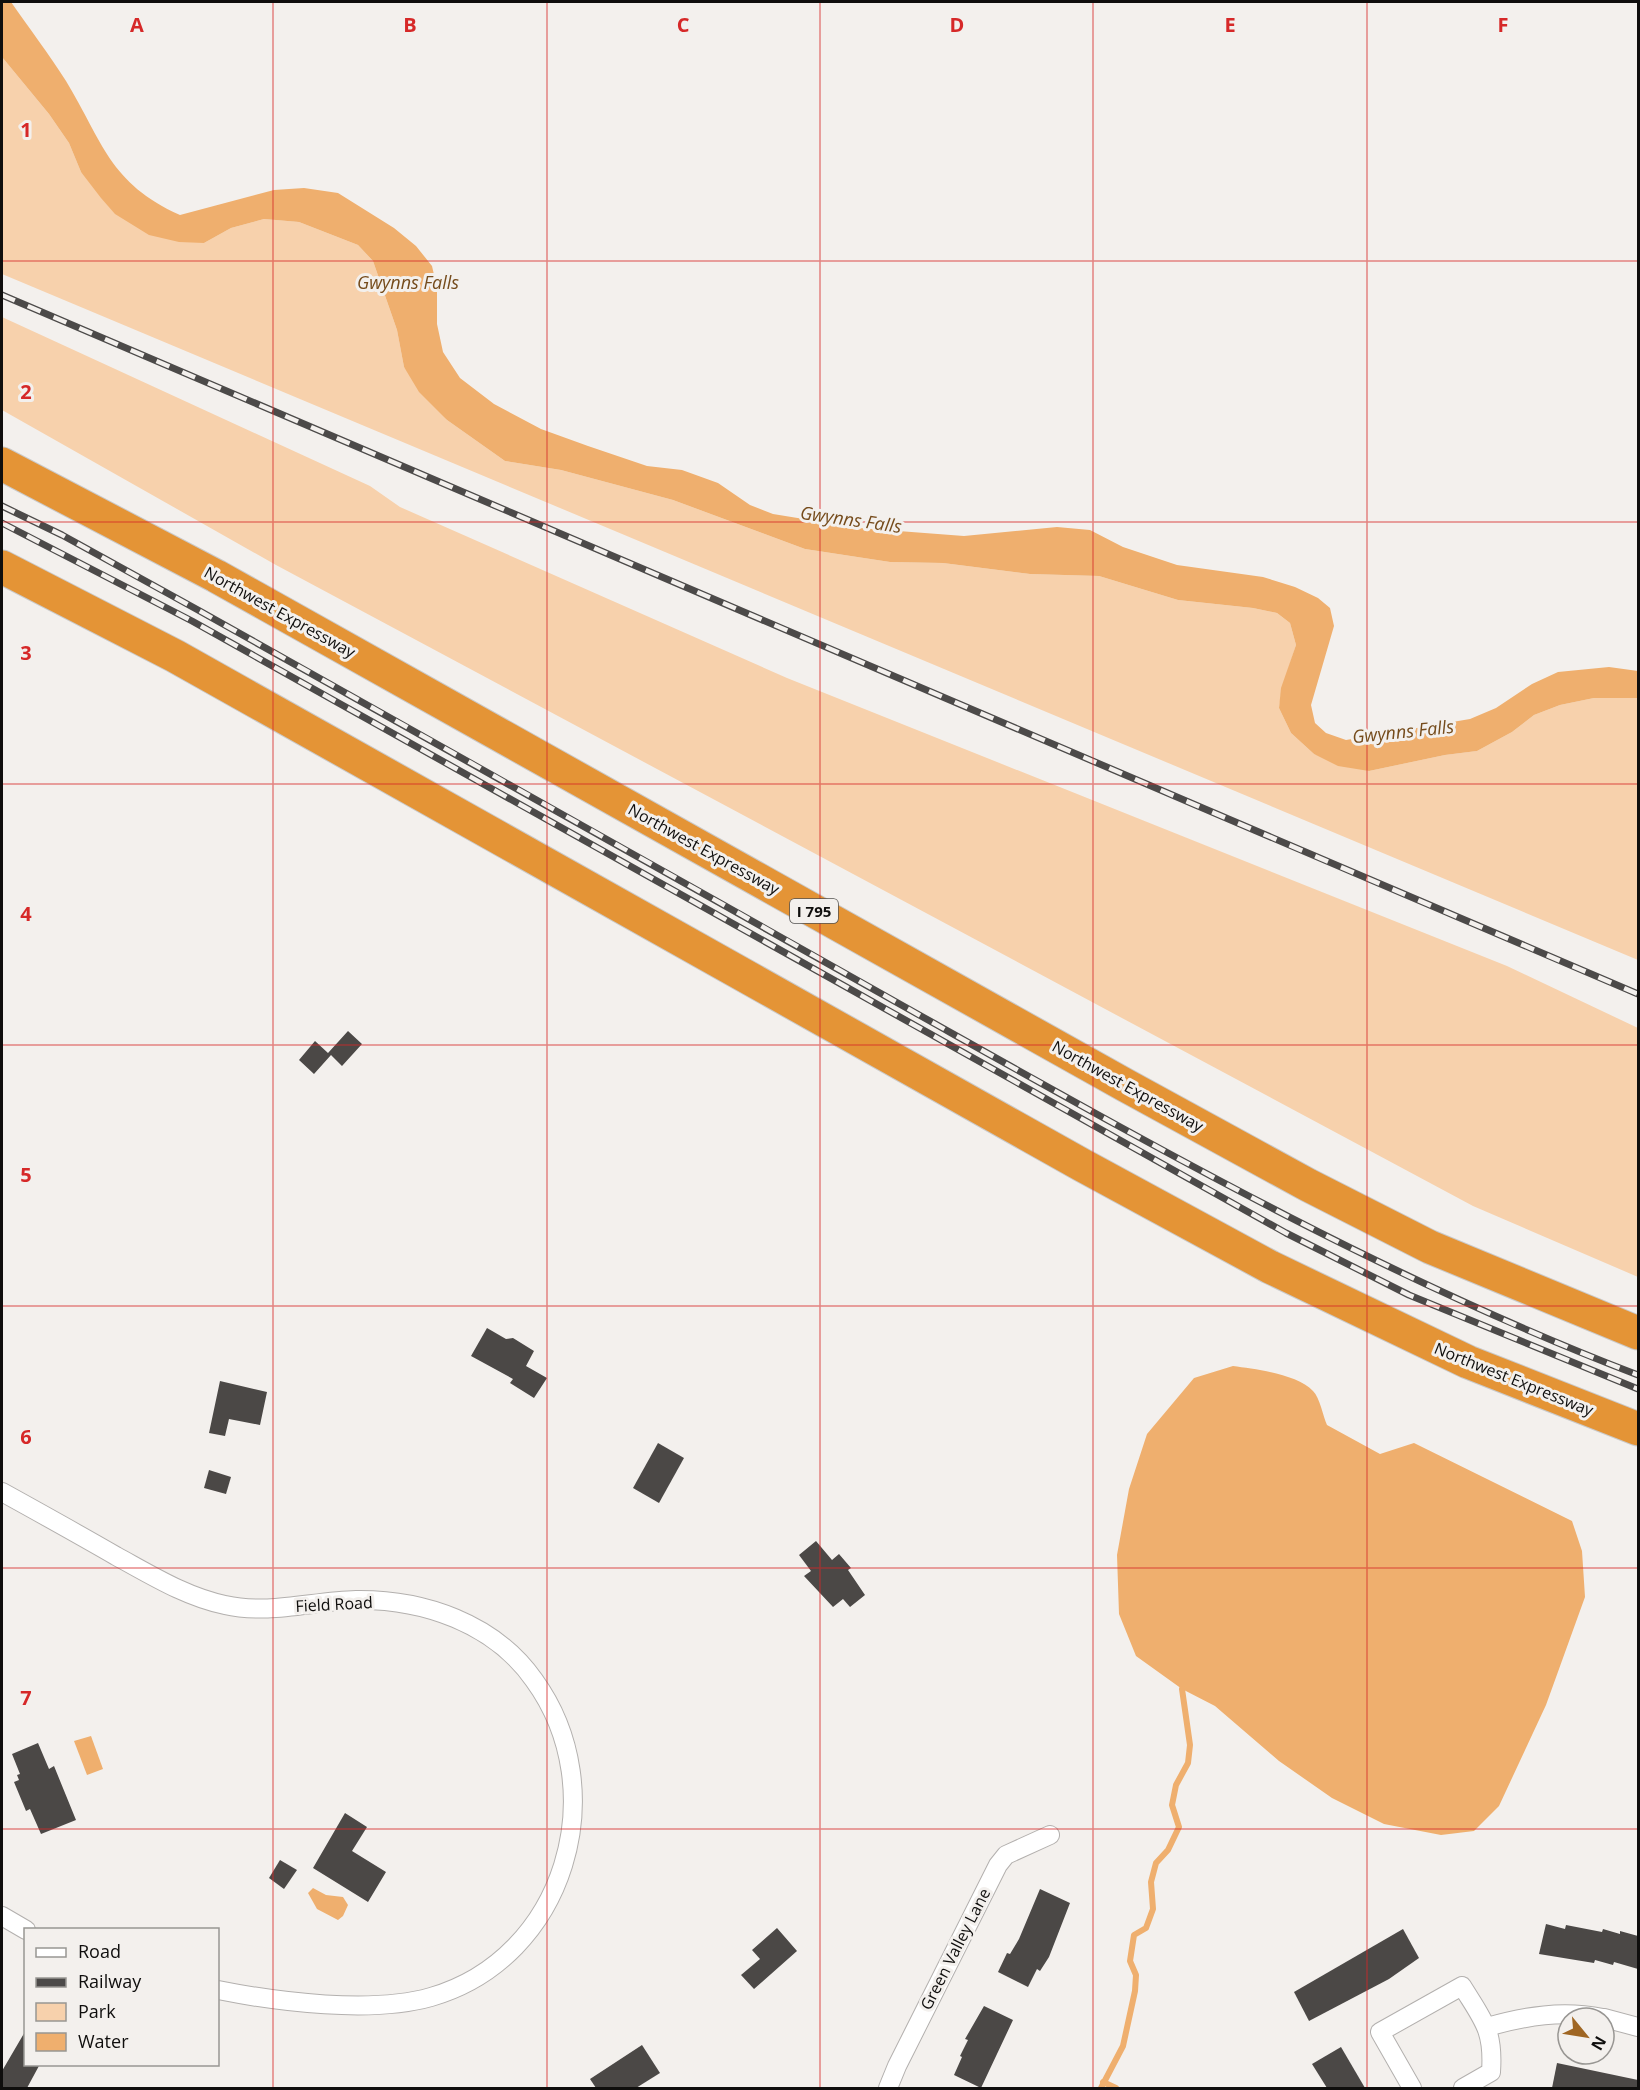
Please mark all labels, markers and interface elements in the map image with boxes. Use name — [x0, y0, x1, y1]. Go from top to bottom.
text: A — [130, 11, 144, 38]
text: B — [403, 11, 417, 38]
text: C — [677, 11, 690, 38]
text: D — [950, 11, 964, 38]
text: E — [1224, 11, 1236, 38]
text: F — [1498, 11, 1508, 38]
text: 1 — [20, 116, 32, 143]
water label: Gwynns Falls — [357, 270, 459, 294]
text: 2 — [20, 378, 32, 405]
water label: Gwynns Falls — [799, 500, 904, 538]
street label: Northwest Expressway — [200, 561, 360, 663]
text: 3 — [20, 639, 32, 666]
water label: Gwynns Falls — [1351, 714, 1455, 748]
street label: Northwest Expressway — [624, 798, 784, 900]
road number: I 795 — [790, 899, 838, 923]
text: 4 — [20, 900, 32, 927]
street label: Northwest Expressway — [1048, 1035, 1208, 1137]
text: 5 — [20, 1161, 32, 1188]
street label: Northwest Expressway — [1431, 1337, 1598, 1421]
text: 6 — [20, 1423, 32, 1450]
street label: Field Road — [295, 1591, 373, 1617]
text: 7 — [20, 1684, 32, 1711]
street label: Green Valley Lane — [915, 1884, 995, 2014]
legend — [24, 1928, 219, 2066]
text: Road — [78, 1939, 121, 1963]
text: Railway — [78, 1969, 142, 1993]
text: Park — [78, 1999, 116, 2023]
north arrow — [1556, 2006, 1616, 2066]
text: Water — [78, 2029, 129, 2053]
text: N — [1586, 2032, 1612, 2055]

